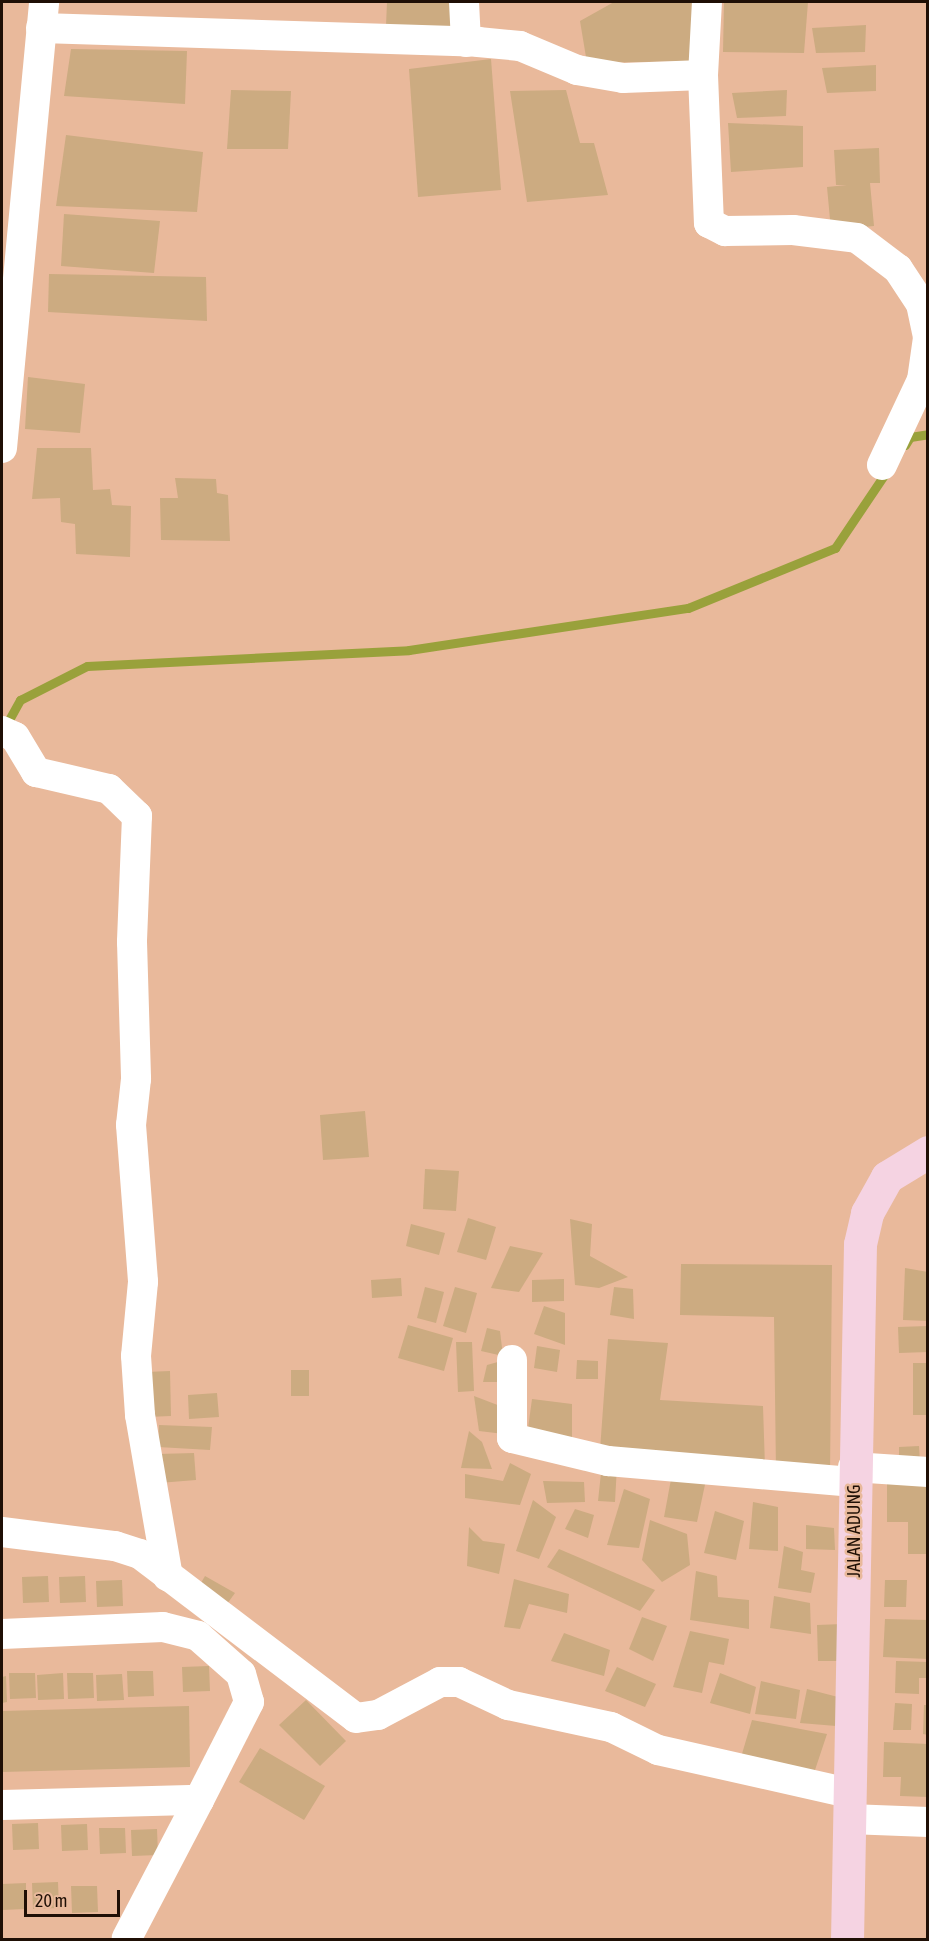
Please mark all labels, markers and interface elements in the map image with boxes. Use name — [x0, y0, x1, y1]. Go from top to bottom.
street label: JALAN ADUNG — [843, 1484, 865, 1578]
scale bar — [27, 1878, 123, 1916]
text: 20 m — [35, 1890, 67, 1911]

